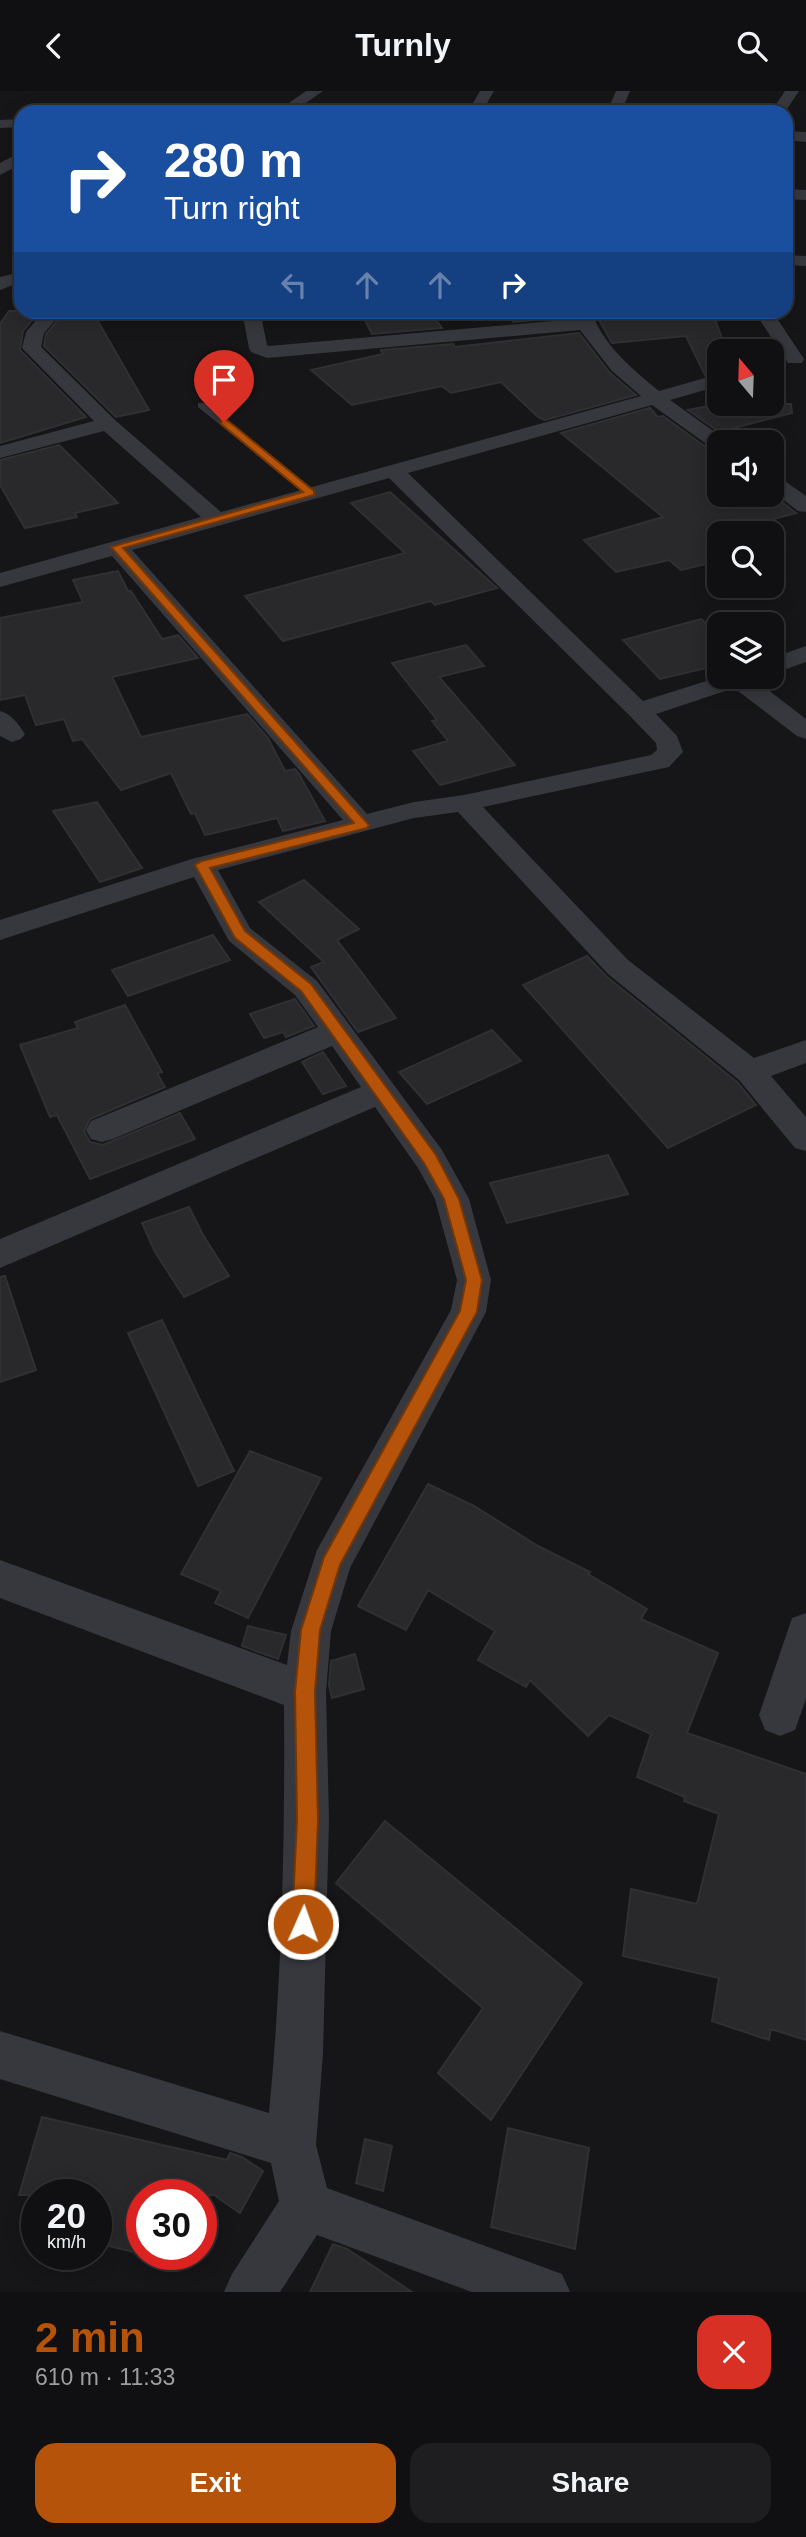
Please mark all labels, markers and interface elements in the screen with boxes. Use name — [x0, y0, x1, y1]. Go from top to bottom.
icon: back — [35, 27, 73, 65]
text: Turnly — [355, 27, 451, 63]
icon: search — [733, 27, 771, 65]
icon: right — [49, 133, 140, 224]
text: 280 m — [164, 133, 303, 187]
text: Turn right — [164, 190, 300, 226]
icon: left — [275, 266, 313, 304]
icon: ahead — [348, 266, 386, 304]
icon: ahead — [421, 266, 459, 304]
icon: right — [494, 266, 532, 304]
north arrow — [707, 339, 784, 417]
map controls — [707, 339, 784, 689]
pin — [194, 350, 254, 422]
icon: arrive — [205, 361, 243, 399]
button: sound — [707, 430, 784, 507]
button: search — [707, 521, 784, 598]
button: layers — [707, 612, 784, 689]
position arrow — [266, 1887, 340, 1961]
speed limit sign: 30 — [126, 2179, 217, 2270]
text: 20 — [47, 2196, 86, 2235]
text: km/h — [47, 2232, 86, 2252]
text: 2 min — [35, 2314, 145, 2361]
button: close — [697, 2315, 771, 2389]
text: 610 m · 11:33 — [35, 2364, 175, 2390]
button: Exit — [35, 2443, 396, 2523]
button: Share — [410, 2443, 771, 2523]

